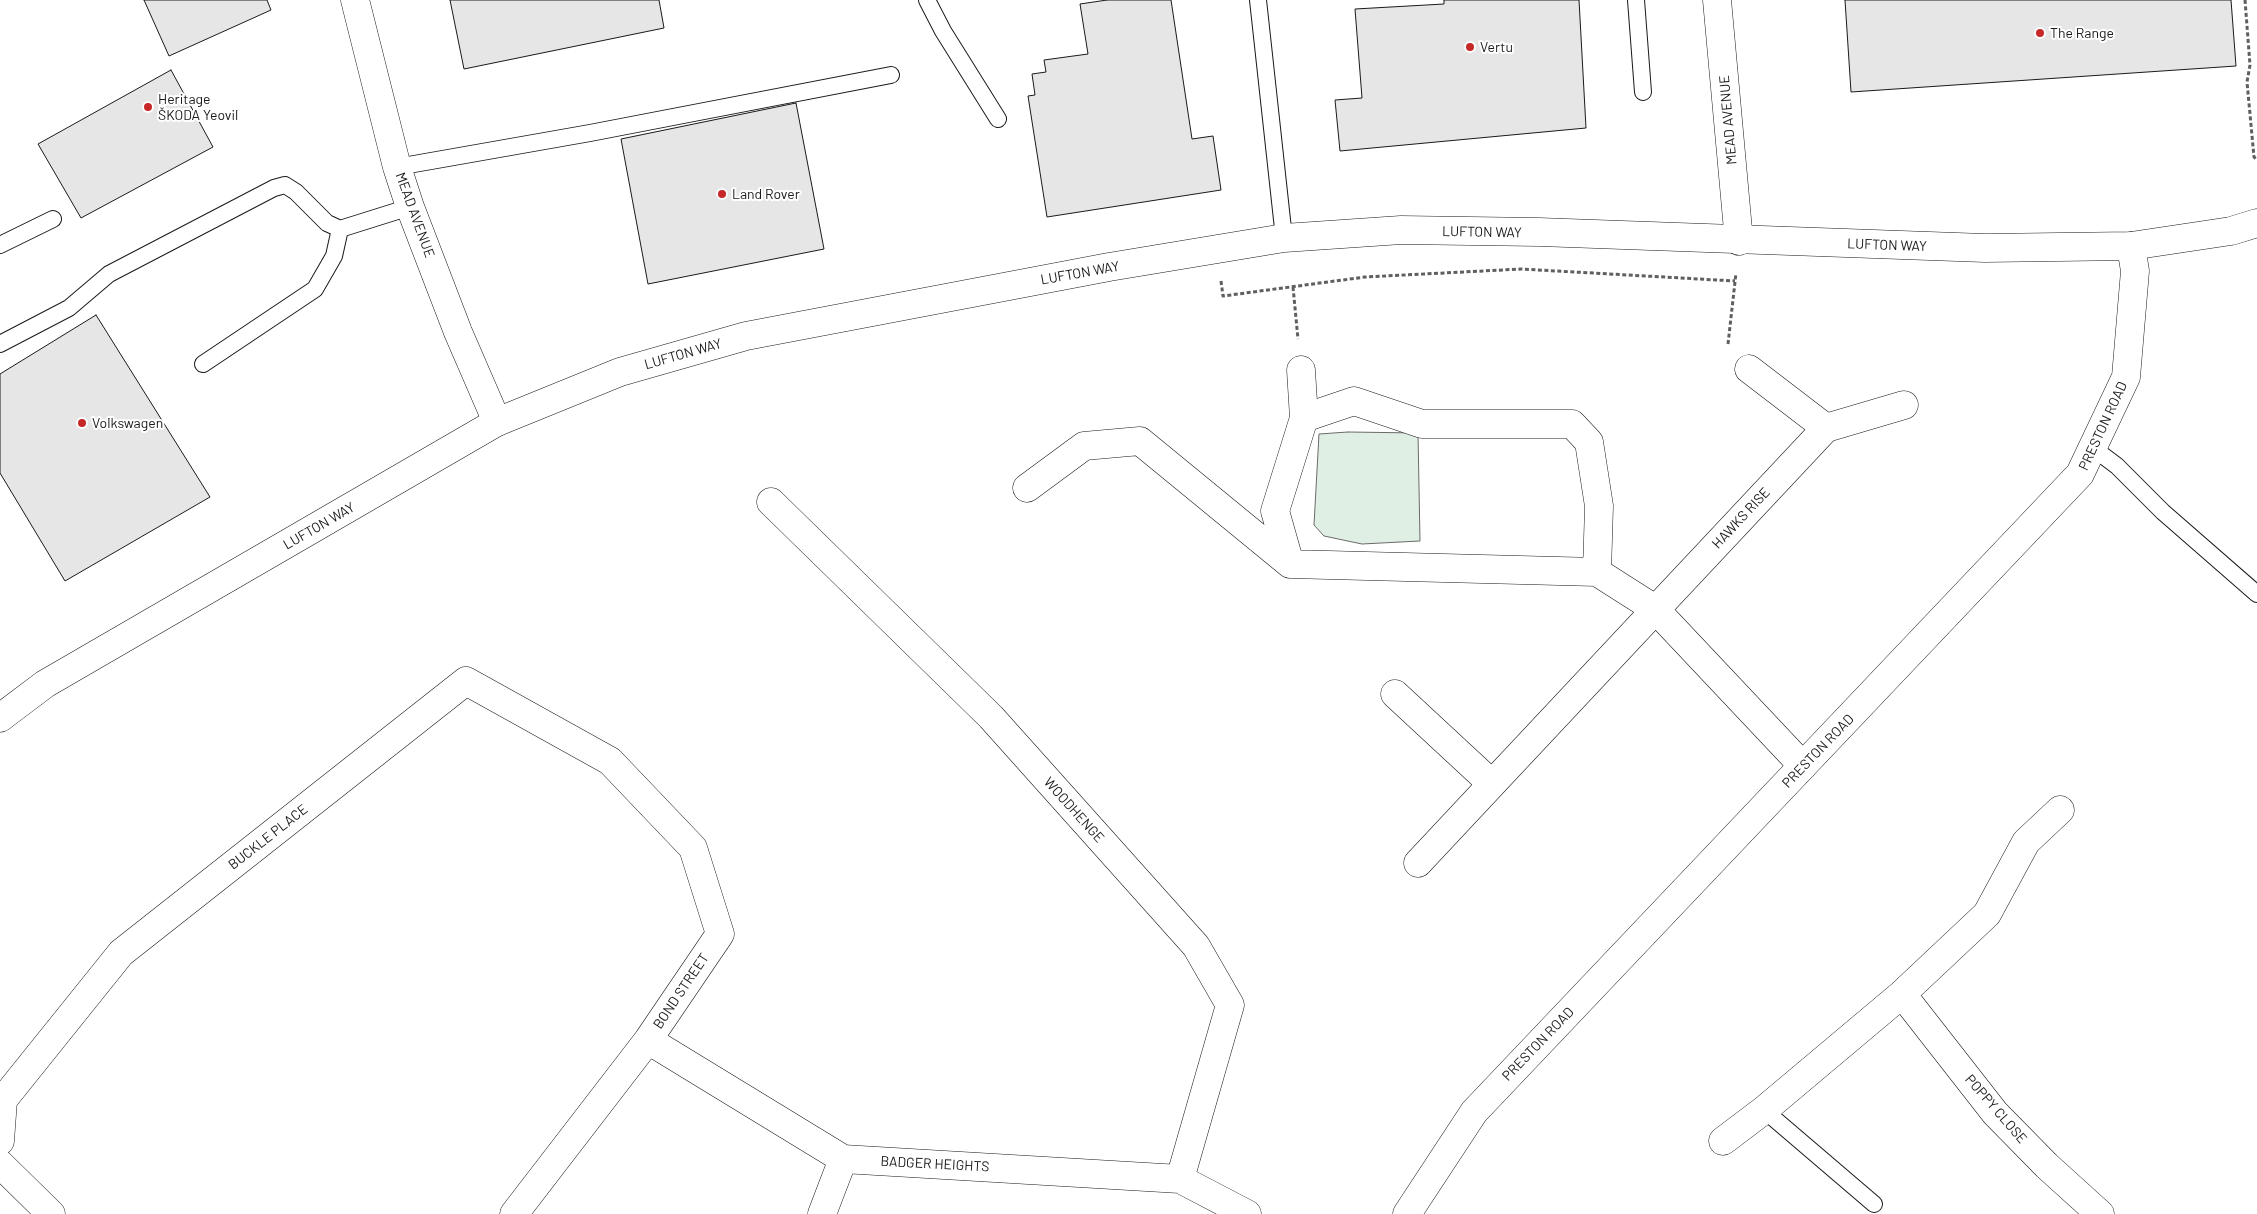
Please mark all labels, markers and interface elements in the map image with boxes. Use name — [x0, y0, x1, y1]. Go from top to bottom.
place label: The Range — [2050, 25, 2114, 41]
marker: The Range — [2034, 27, 2046, 39]
place label: Vertu — [1480, 39, 1513, 55]
marker: Vertu — [1464, 41, 1476, 53]
street label: MEAD AVENUE — [1716, 75, 1740, 165]
place label: Heritage ŠKODA Yeovil — [158, 91, 238, 124]
marker: Heritage ŠKODA Yeovil — [142, 101, 154, 113]
street label: MEAD AVENUE — [392, 170, 438, 260]
place label: Land Rover — [732, 186, 800, 202]
marker: Land Rover — [716, 188, 728, 200]
street label: LUFTON WAY — [1442, 223, 1522, 241]
street label: LUFTON WAY — [1847, 235, 1927, 255]
street label: LUFTON WAY — [1039, 258, 1121, 288]
street label: LUFTON WAY — [642, 335, 724, 373]
street label: PRESTON ROAD — [2075, 379, 2131, 473]
place label: Volkswagen — [92, 415, 163, 431]
marker: Volkswagen — [76, 417, 88, 429]
street label: HAWKS RISE — [1709, 484, 1773, 552]
street label: LUFTON WAY — [280, 499, 358, 553]
street label: PRESTON ROAD — [1779, 711, 1857, 791]
street label: WOODHENGE — [1040, 774, 1108, 846]
street label: BUCKLE PLACE — [225, 801, 311, 873]
street label: BOND STREET — [650, 950, 712, 1032]
street label: PRESTON ROAD — [1499, 1004, 1577, 1084]
street label: POPPY CLOSE — [1961, 1071, 2031, 1147]
street label: BADGER HEIGHTS — [880, 1153, 990, 1175]

